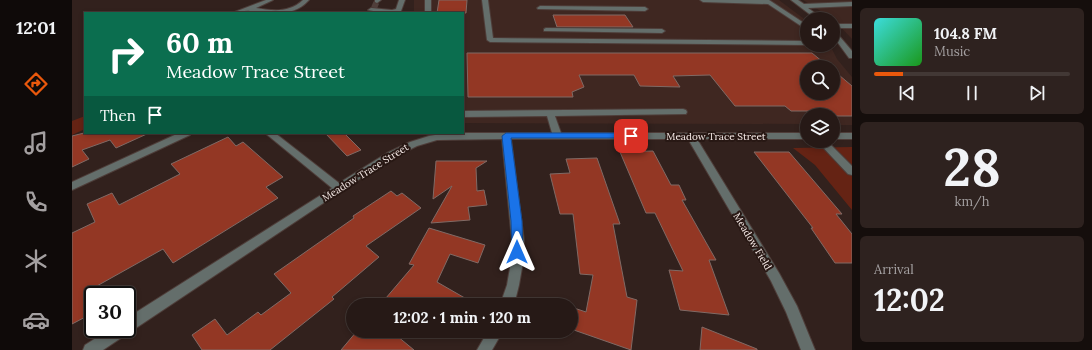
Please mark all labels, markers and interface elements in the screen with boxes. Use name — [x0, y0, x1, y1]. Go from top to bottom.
map controls — [800, 12, 840, 148]
button: sound — [800, 12, 840, 52]
text: 12:01 — [16, 16, 56, 39]
text: 104.8 FM — [934, 24, 997, 43]
text: 60 m — [166, 25, 233, 61]
icon: right — [100, 28, 152, 80]
text: Music — [934, 43, 970, 60]
text: Meadow Trace Street — [166, 60, 345, 83]
button: search — [800, 60, 840, 100]
icon: directions — [22, 70, 50, 98]
icon: previous — [896, 82, 918, 104]
icon: pause — [961, 82, 983, 104]
icon: next — [1026, 82, 1048, 104]
icon: arrive — [144, 104, 166, 126]
text: Then — [100, 106, 136, 125]
button: layers — [800, 108, 840, 148]
pin — [614, 119, 648, 153]
icon: arrive — [620, 125, 642, 147]
icon: music — [22, 129, 50, 157]
street label: Meadow Trace Street — [666, 130, 766, 143]
text: 28 — [943, 134, 1001, 200]
street label: Meadow Trace Street — [320, 141, 411, 204]
icon: phone — [22, 188, 50, 216]
text: km/h — [954, 193, 990, 210]
street label: Meadow Field — [730, 210, 775, 272]
position arrow — [496, 231, 538, 273]
icon: climate — [22, 247, 50, 275]
text: Arrival — [874, 261, 914, 278]
text: 12:02 — [874, 281, 945, 319]
speed limit sign: 30 — [84, 286, 136, 338]
icon: car — [22, 306, 50, 334]
text: 12:02 · 1 min · 120 m — [393, 308, 531, 327]

